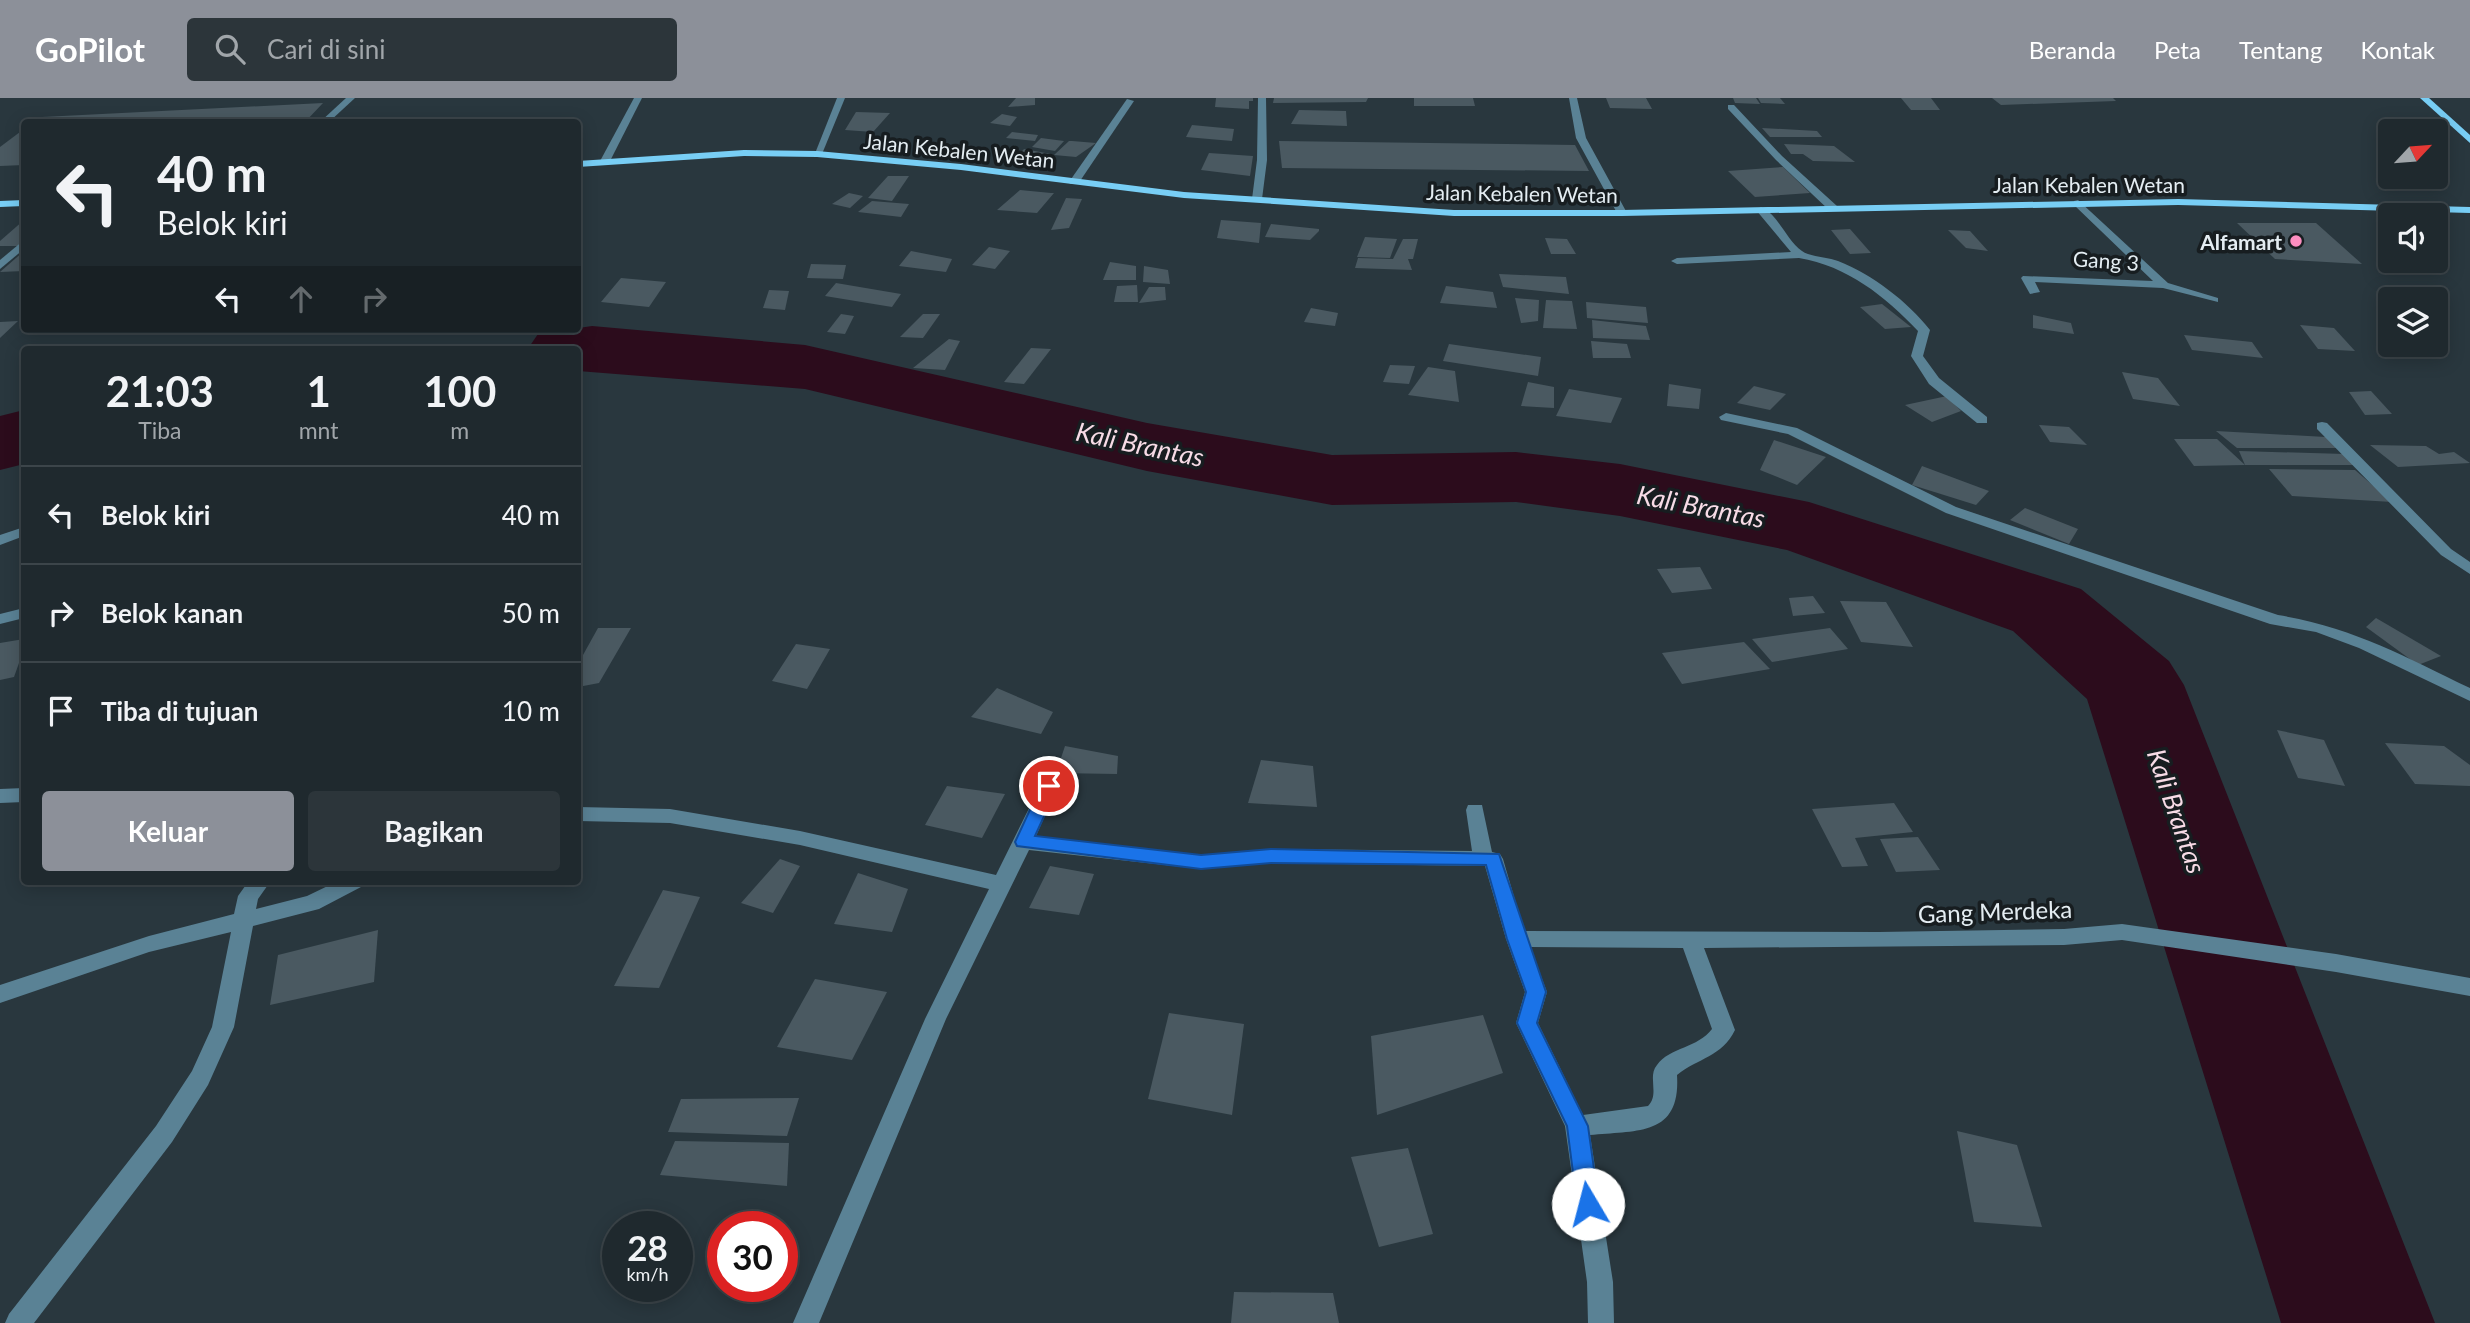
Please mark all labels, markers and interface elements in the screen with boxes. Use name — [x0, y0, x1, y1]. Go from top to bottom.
search box — [187, 18, 677, 81]
text: GoPilot — [35, 29, 145, 69]
icon: search — [211, 30, 249, 68]
text: Cari di sini — [267, 33, 385, 65]
text: Beranda — [2029, 35, 2116, 64]
text: Peta — [2154, 35, 2201, 64]
text: Tentang — [2239, 35, 2322, 64]
text: Kontak — [2360, 35, 2435, 64]
north arrow — [2378, 119, 2448, 189]
map controls — [2378, 119, 2448, 357]
street label: Jalan Kebalen Wetan — [862, 128, 1056, 172]
text: 40 m — [157, 144, 267, 202]
icon: left — [42, 147, 133, 238]
street label: Jalan Kebalen Wetan — [1993, 172, 2185, 197]
street label: Jalan Kebalen Wetan — [1426, 179, 1618, 207]
text: Belok kiri — [157, 203, 288, 242]
button: sound — [2378, 203, 2448, 273]
place label: Alfamart — [2199, 229, 2282, 254]
marker: Alfamart — [2288, 233, 2304, 249]
street label: Gang 3 — [2072, 245, 2140, 275]
icon: left — [209, 280, 247, 318]
icon: ahead — [282, 280, 320, 318]
icon: right — [355, 280, 393, 318]
button: layers — [2378, 287, 2448, 357]
text: 21:03 — [106, 366, 214, 416]
text: 1 — [306, 366, 331, 416]
text: 100 — [423, 366, 496, 416]
water label: Kali Brantas — [1073, 415, 1207, 473]
text: Tiba — [138, 416, 181, 444]
text: mnt — [299, 416, 338, 444]
text: m — [450, 416, 469, 444]
water label: Kali Brantas — [1634, 478, 1768, 534]
icon: left — [42, 496, 80, 534]
text: Belok kiri — [101, 499, 210, 531]
text: 40 m — [502, 499, 560, 531]
icon: right — [42, 594, 80, 632]
text: Belok kanan — [101, 597, 243, 629]
text: 50 m — [502, 597, 560, 629]
icon: arrive — [42, 692, 80, 730]
text: Tiba di tujuan — [101, 695, 259, 727]
text: 10 m — [502, 695, 560, 727]
water label: Kali Brantas — [2141, 744, 2213, 878]
pin — [1019, 756, 1079, 816]
icon: arrive — [1030, 767, 1068, 805]
button: Keluar — [42, 791, 294, 871]
button: Bagikan — [308, 791, 560, 871]
street label: Gang Merdeka — [1917, 894, 2073, 928]
position arrow — [1551, 1167, 1625, 1241]
speed limit sign: 30 — [707, 1211, 798, 1302]
text: 28 — [627, 1226, 668, 1268]
text: km/h — [626, 1263, 669, 1285]

